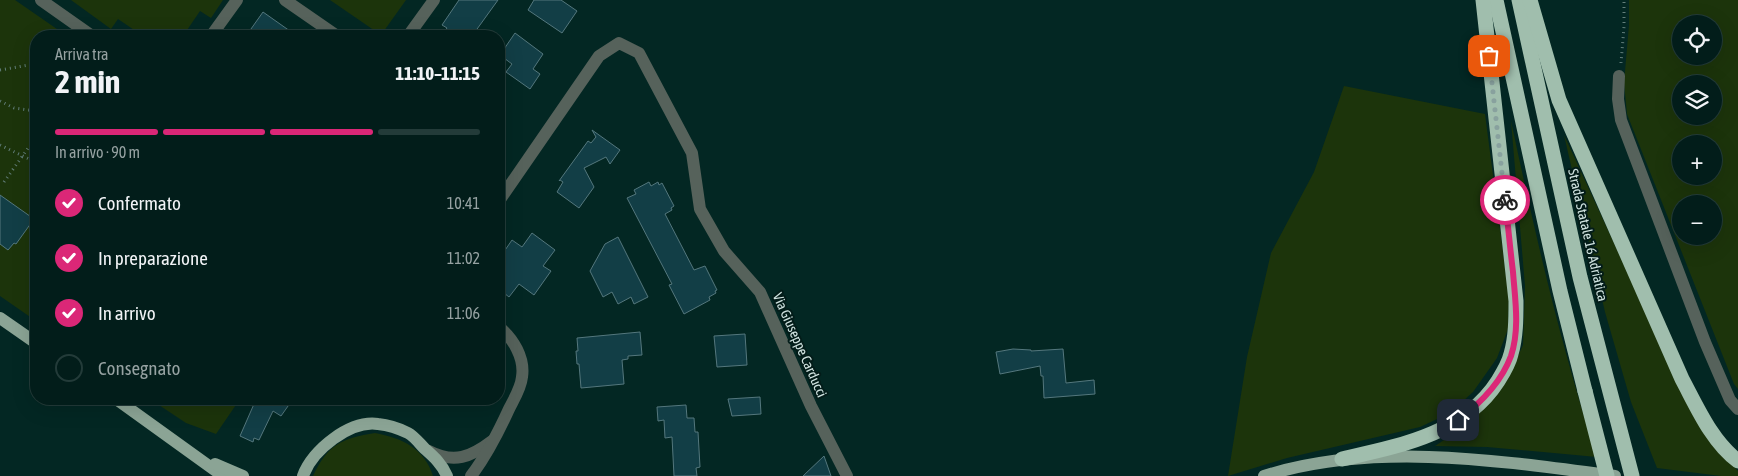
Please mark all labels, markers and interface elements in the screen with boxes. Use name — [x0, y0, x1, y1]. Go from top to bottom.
map controls — [1672, 15, 1722, 245]
button: locate — [1672, 15, 1722, 65]
pin — [1468, 35, 1510, 77]
icon: bag — [1475, 42, 1503, 70]
text: Arriva tra — [55, 45, 108, 63]
text: 11:10–11:15 — [395, 62, 480, 84]
text: 2 min — [55, 63, 120, 100]
button: layers — [1672, 75, 1722, 125]
button: + — [1672, 135, 1722, 185]
text: In arrivo · 90 m — [55, 143, 140, 161]
street label: Strada Statale 16 Adriatica — [1565, 167, 1611, 303]
courier — [1480, 175, 1530, 225]
icon: bike — [1491, 186, 1519, 214]
icon: check — [55, 189, 83, 217]
text: Confermato — [98, 192, 181, 214]
text: 10:41 — [447, 194, 480, 212]
button: − — [1672, 195, 1722, 245]
icon: check — [55, 244, 83, 272]
text: In preparazione — [98, 247, 208, 269]
text: 11:02 — [447, 249, 480, 267]
street label: Via Giuseppe Carducci — [770, 290, 830, 400]
icon: check — [55, 299, 83, 327]
text: In arrivo — [98, 302, 156, 324]
text: 11:06 — [447, 304, 480, 322]
text: Consegnato — [98, 357, 180, 379]
pin — [1437, 399, 1479, 441]
icon: home — [1444, 406, 1472, 434]

